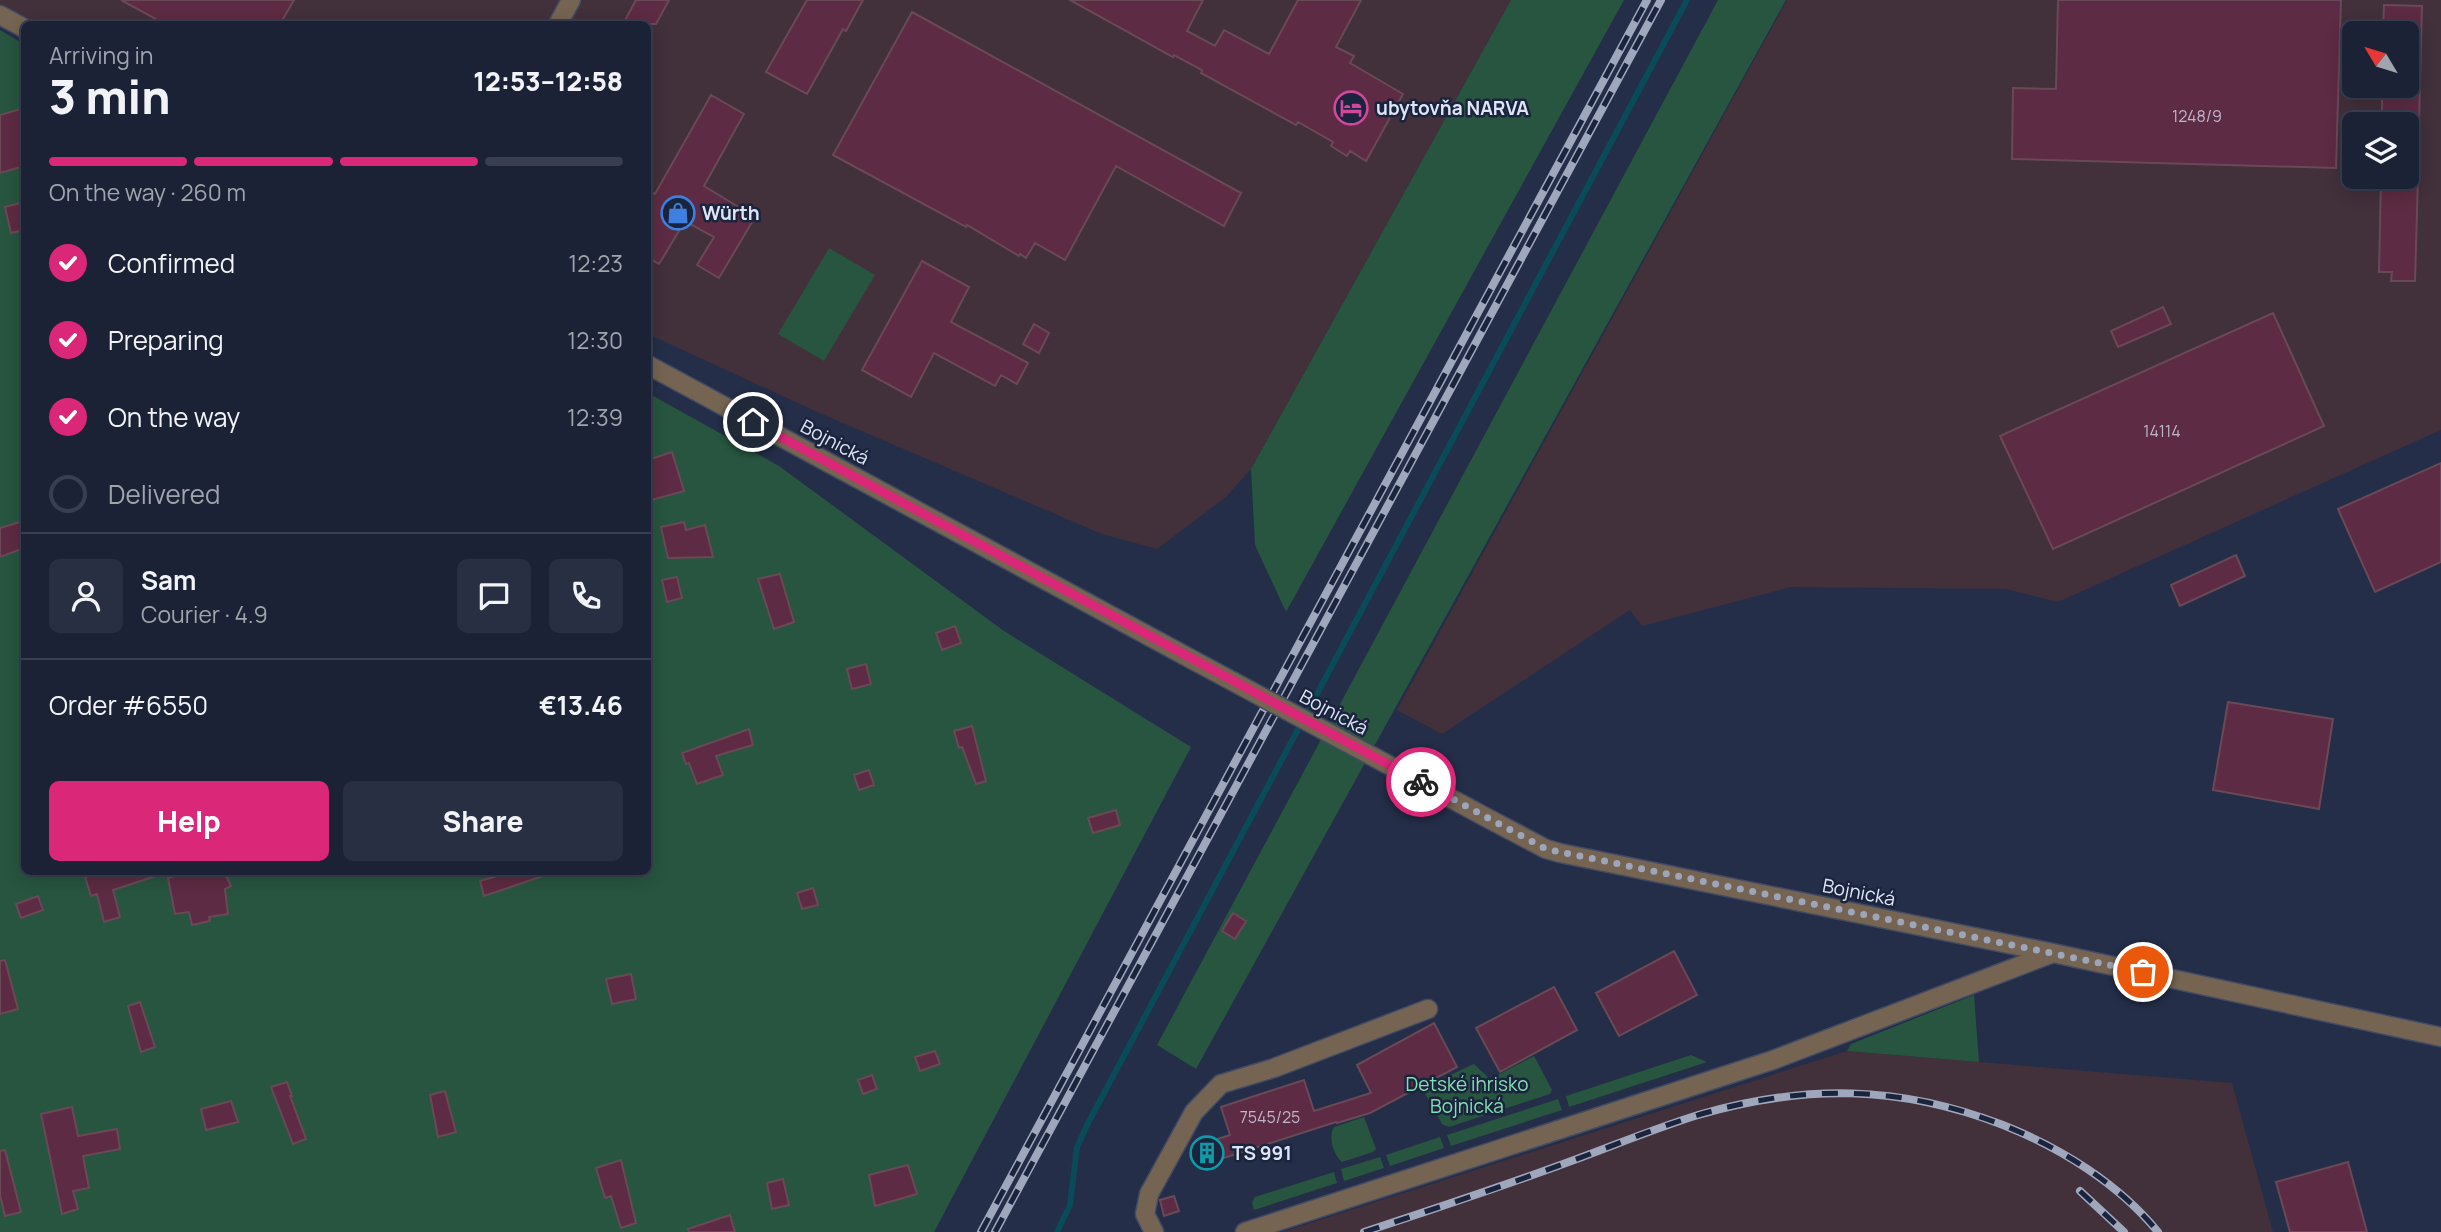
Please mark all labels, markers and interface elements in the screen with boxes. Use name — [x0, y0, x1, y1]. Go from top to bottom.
north arrow — [2342, 21, 2418, 98]
map controls — [2342, 21, 2419, 189]
text: Arriving in — [49, 39, 154, 71]
text: 12:53–12:58 — [473, 63, 623, 99]
text: 3 min — [49, 65, 170, 128]
hotel icon: ubytovňa NARVA — [1332, 89, 1370, 127]
place label: ubytovňa NARVA — [1376, 95, 1529, 121]
house number: 1248/9 — [2172, 105, 2222, 127]
button: layers — [2342, 112, 2419, 189]
text: On the way · 260 m — [49, 176, 246, 208]
shop icon: Würth — [659, 194, 697, 232]
place label: Würth — [702, 200, 760, 226]
icon: check — [49, 244, 87, 282]
text: Confirmed — [108, 245, 235, 281]
text: 12:23 — [568, 247, 623, 279]
icon: check — [49, 321, 87, 359]
text: Preparing — [108, 322, 224, 358]
text: 12:30 — [567, 324, 623, 356]
pin — [723, 392, 783, 452]
icon: check — [49, 398, 87, 436]
text: On the way — [108, 399, 240, 435]
text: 12:39 — [567, 401, 623, 433]
icon: home — [734, 403, 772, 441]
street label: Bojnická — [796, 413, 874, 471]
house number: 14114 — [2143, 420, 2181, 442]
text: Delivered — [108, 476, 220, 512]
button: person — [49, 559, 123, 633]
button: chat — [457, 559, 531, 633]
button: phone — [549, 559, 623, 633]
text: Sam — [141, 562, 196, 598]
text: Courier · 4.9 — [141, 598, 268, 630]
street label: Bojnická — [1295, 683, 1373, 741]
text: Order #6550 — [49, 687, 208, 723]
text: €13.46 — [539, 687, 623, 723]
courier — [1386, 747, 1456, 817]
icon: bike — [1402, 763, 1440, 801]
button: Help — [49, 781, 329, 861]
button: Share — [343, 781, 623, 861]
street label: Bojnická — [1820, 872, 1898, 912]
pin — [2113, 942, 2173, 1002]
icon: bag — [2124, 953, 2162, 991]
park label: Detské ihrisko Bojnická — [1406, 1071, 1528, 1119]
house number: 7545/25 — [1240, 1106, 1300, 1128]
building icon: TS 991 — [1188, 1134, 1226, 1172]
place label: TS 991 — [1232, 1140, 1292, 1166]

